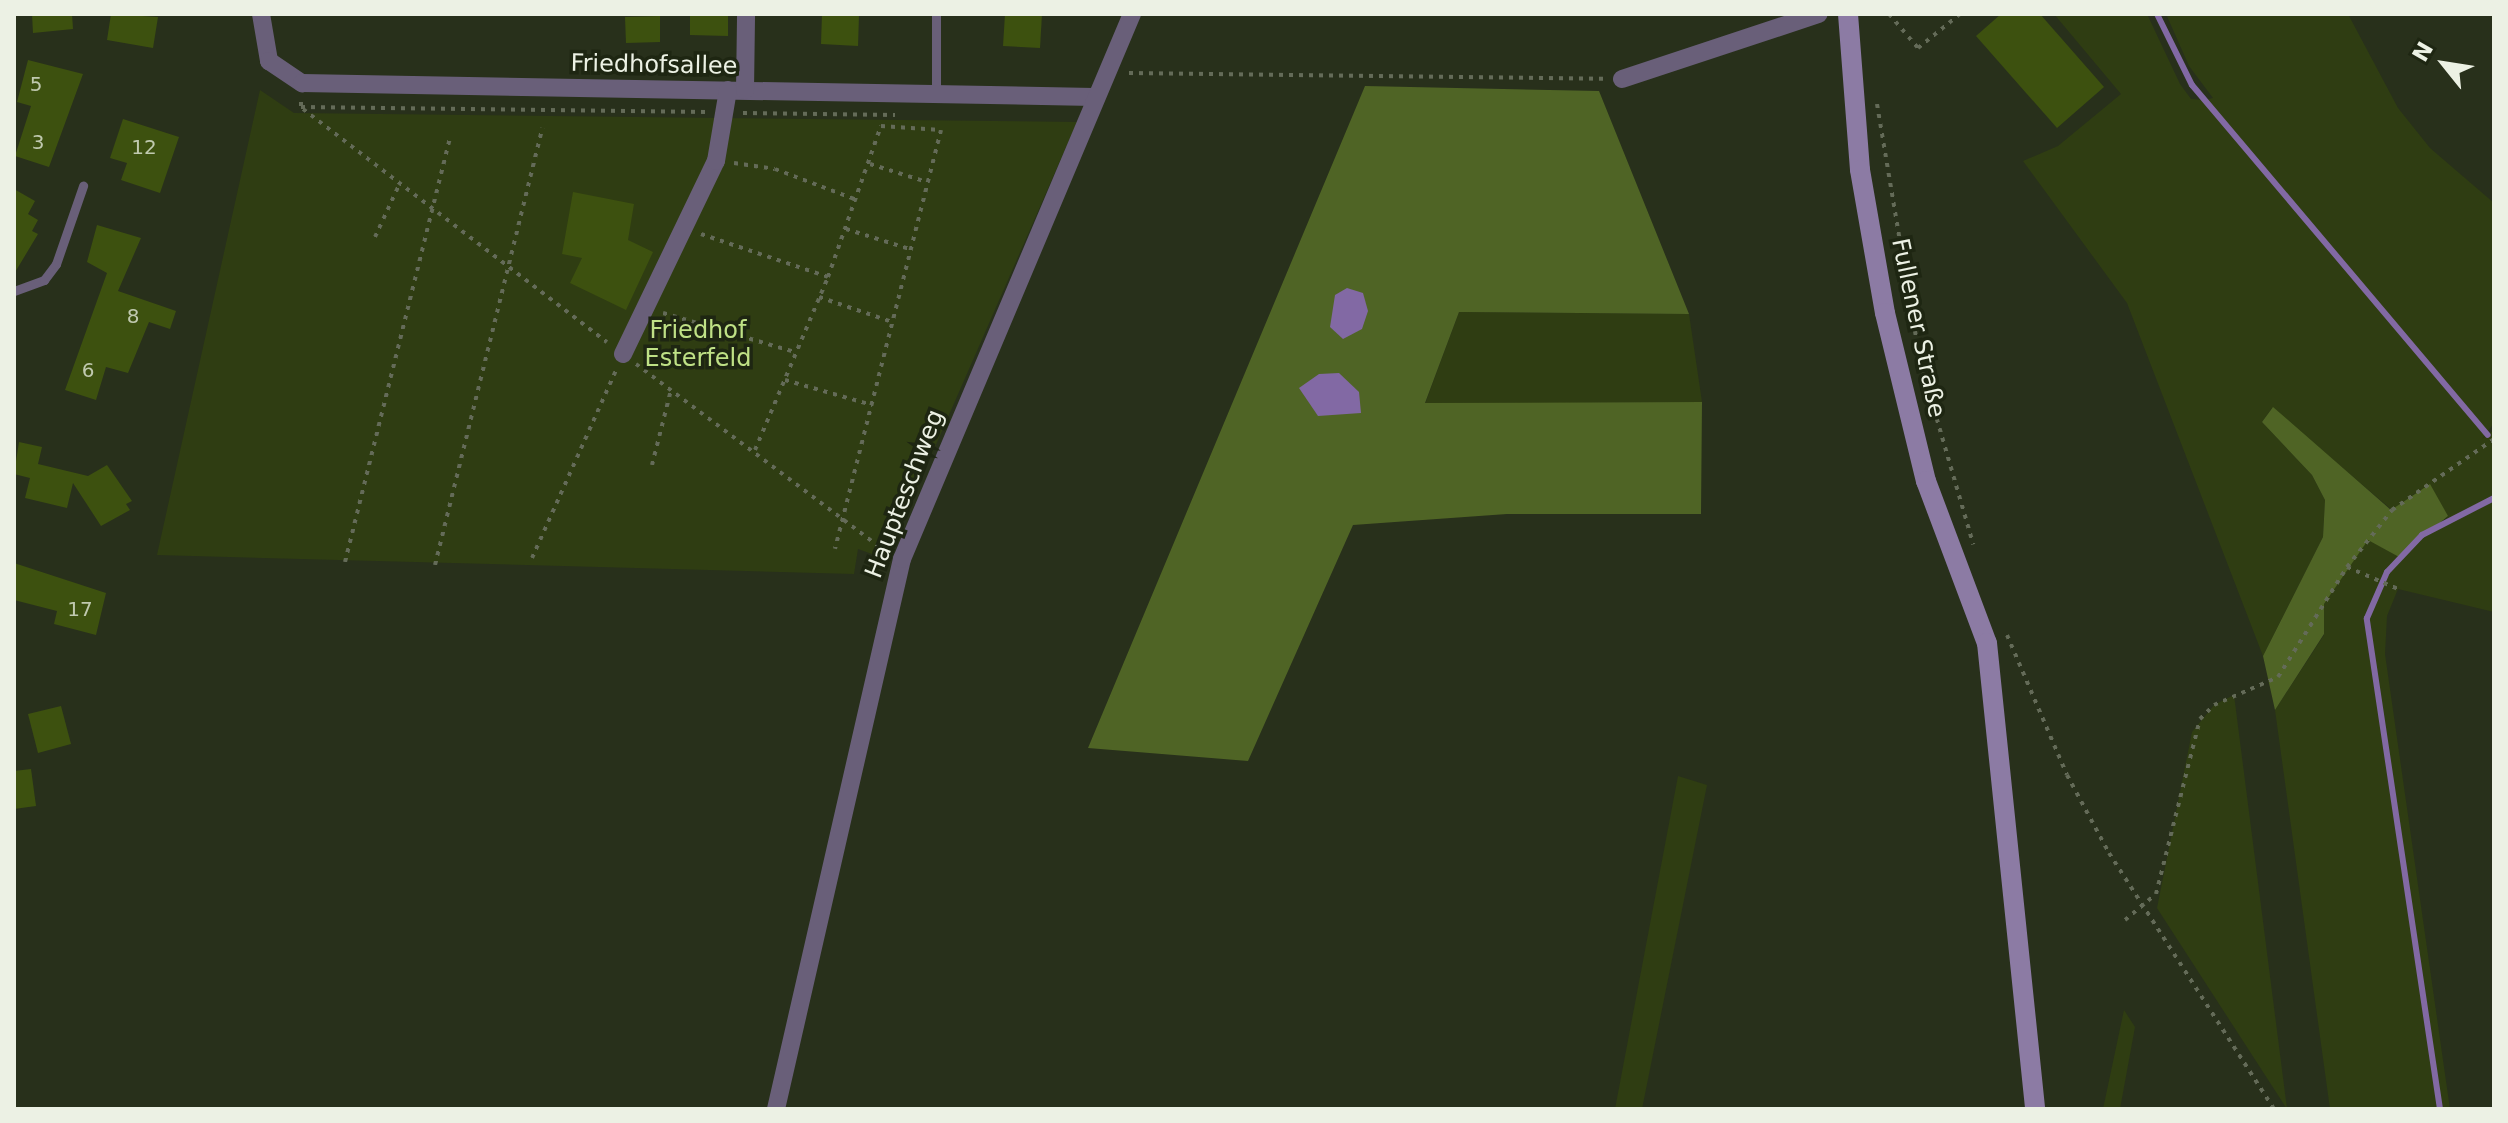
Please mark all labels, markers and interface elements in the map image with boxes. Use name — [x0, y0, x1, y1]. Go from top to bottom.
north arrow — [2404, 24, 2484, 104]
text: N — [2407, 38, 2438, 66]
street label: Friedhofsallee — [570, 49, 738, 81]
house number: 5 — [30, 72, 42, 96]
house number: 3 — [32, 130, 44, 154]
house number: 12 — [131, 135, 157, 159]
street label: Fullener Straße — [1885, 236, 1951, 420]
house number: 8 — [127, 304, 139, 328]
park label: Friedhof Esterfeld — [645, 317, 751, 373]
house number: 6 — [82, 358, 94, 382]
street label: Haupteschweg — [860, 406, 950, 582]
house number: 17 — [67, 597, 93, 621]

